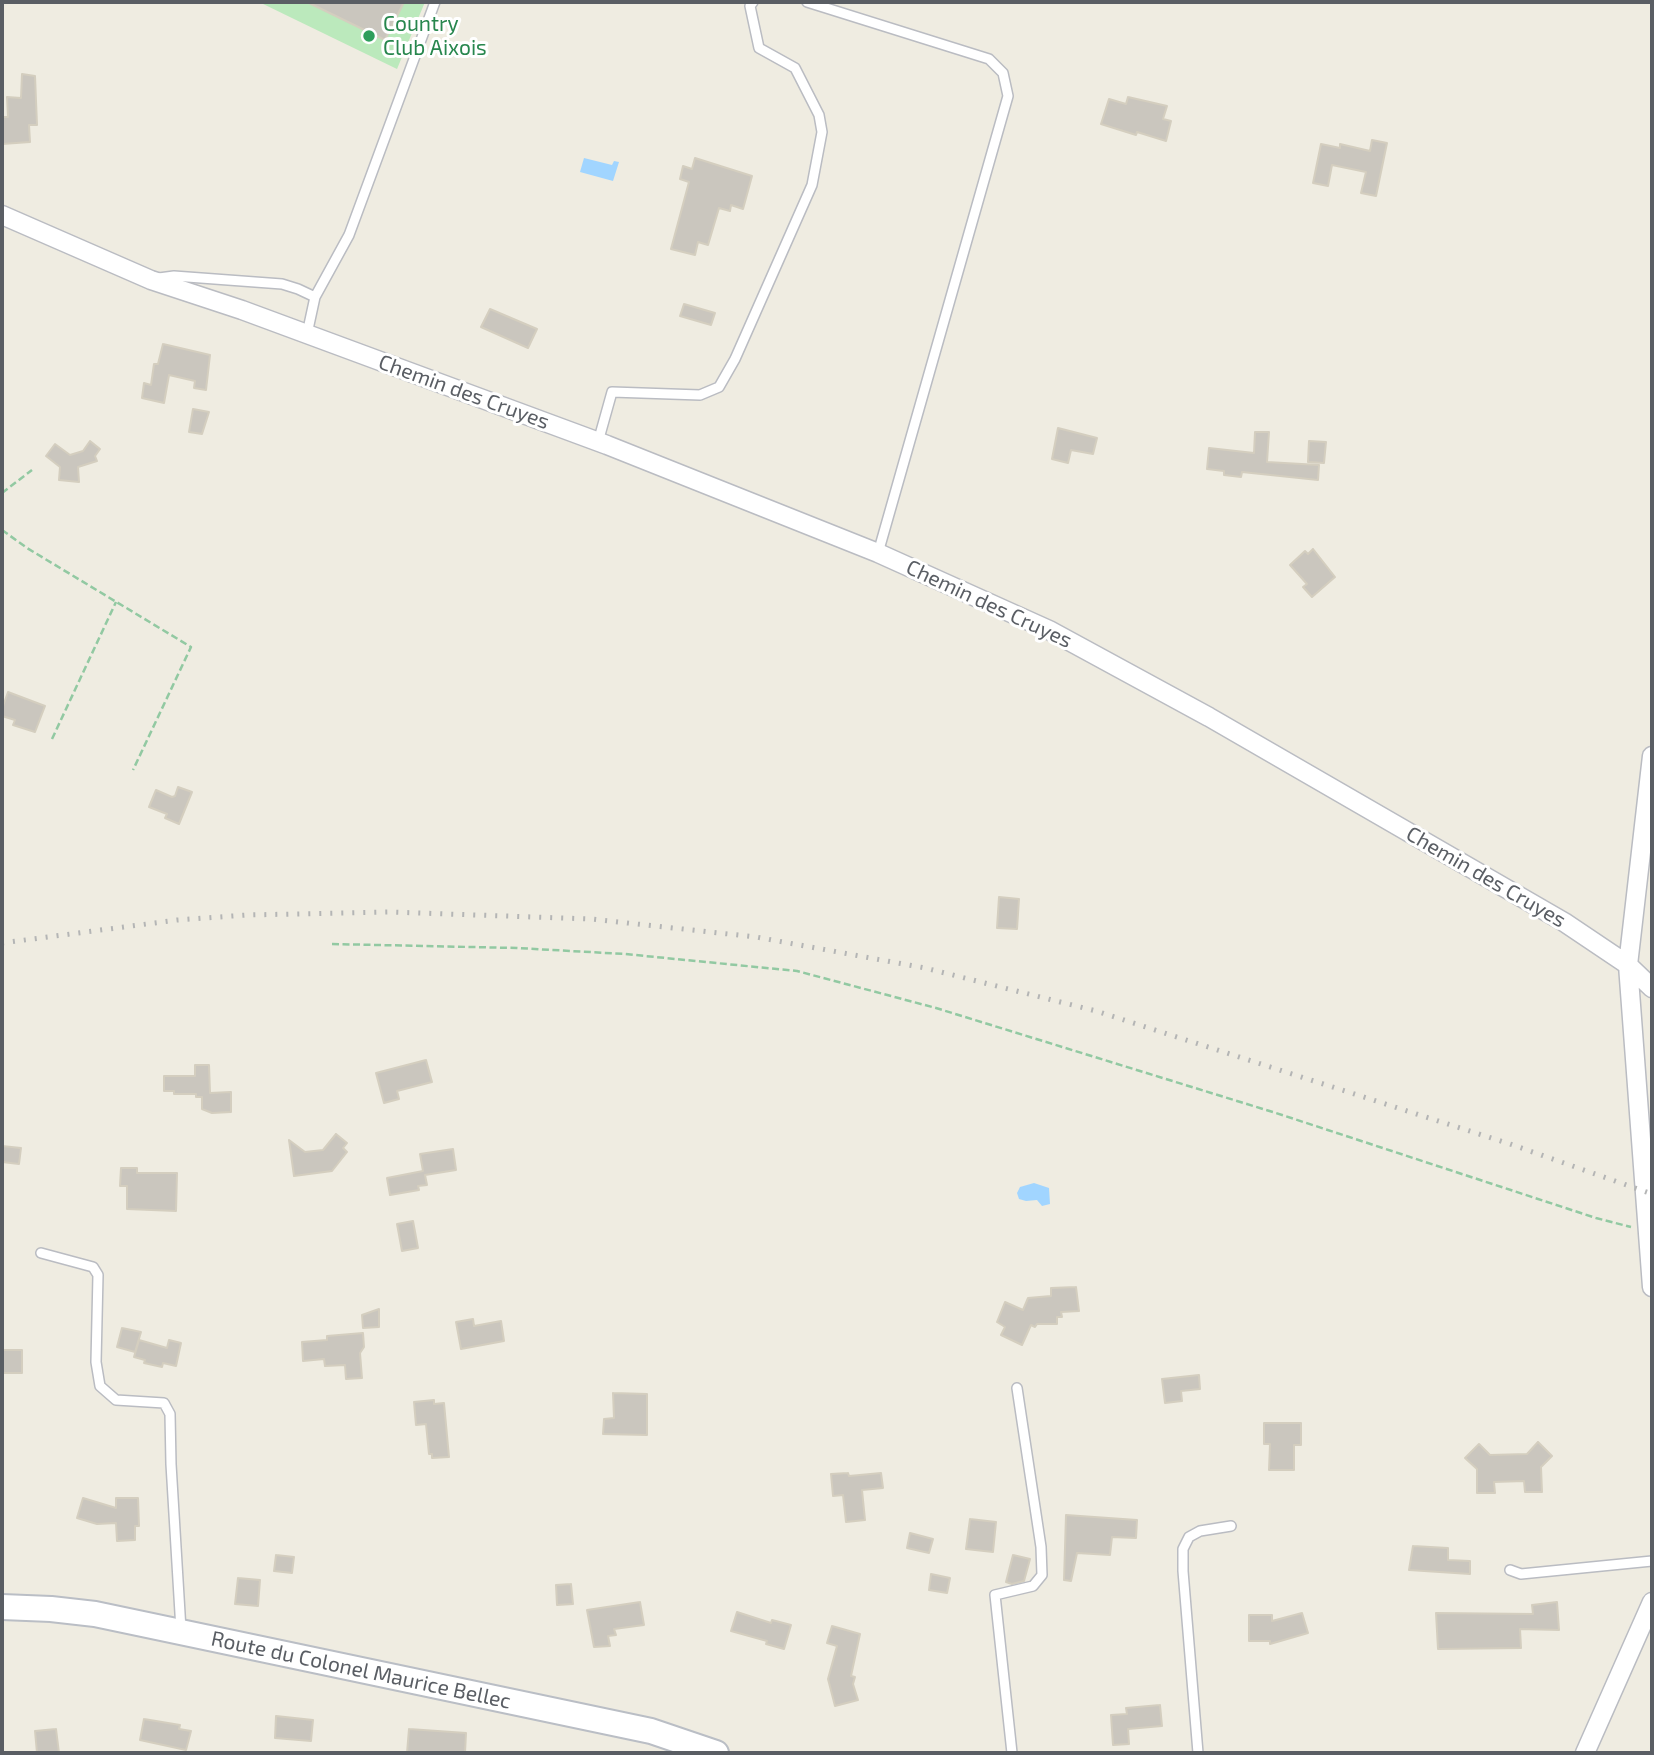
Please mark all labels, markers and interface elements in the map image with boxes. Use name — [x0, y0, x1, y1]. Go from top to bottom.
place label: Country Club Aixois — [383, 11, 487, 61]
marker: Country Club Aixois — [361, 28, 377, 44]
street label: Chemin des Cruyes — [375, 349, 553, 435]
street label: Chemin des Cruyes — [902, 555, 1076, 653]
street label: Chemin des Cruyes — [1402, 821, 1570, 933]
street label: Route du Colonel Maurice Bellec — [209, 1626, 513, 1714]

